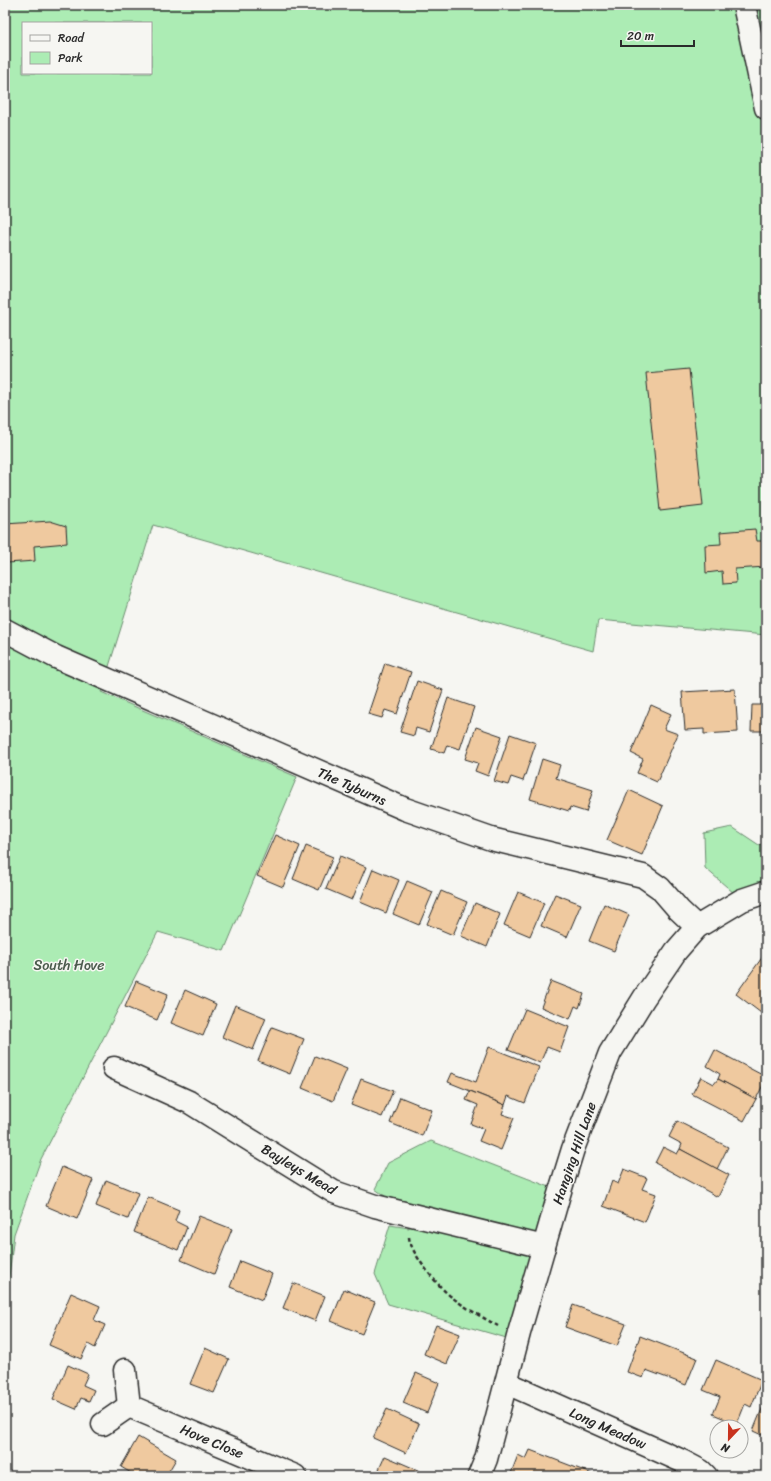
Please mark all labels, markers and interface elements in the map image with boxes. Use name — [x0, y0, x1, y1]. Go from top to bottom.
legend — [22, 22, 152, 74]
scale bar — [621, 22, 694, 48]
text: 20 m — [627, 25, 654, 47]
text: Road — [58, 27, 85, 49]
text: Park — [58, 47, 83, 69]
street label: The Tyburns — [313, 760, 391, 813]
park label: South Hove — [33, 953, 105, 978]
street label: Hanging Hill Lane — [545, 1098, 604, 1208]
street label: Bayleys Mead — [256, 1137, 343, 1203]
street label: Long Meadow — [565, 1400, 651, 1457]
street label: Hove Close — [176, 1417, 248, 1466]
north arrow — [709, 1419, 749, 1459]
text: N — [718, 1437, 733, 1458]

